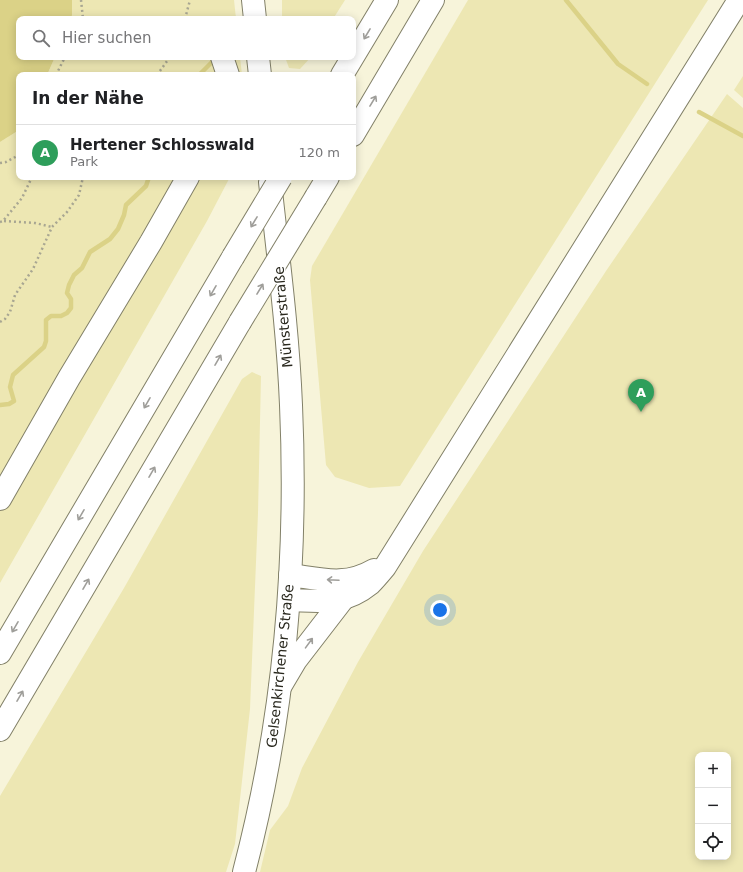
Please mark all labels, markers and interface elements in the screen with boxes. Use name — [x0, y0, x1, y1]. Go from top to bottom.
search box — [16, 16, 356, 60]
icon: search — [30, 27, 52, 49]
one-way arrow — [362, 28, 370, 40]
text: Hier suchen — [62, 29, 151, 47]
text: In der Nähe — [32, 88, 144, 108]
one-way arrow — [369, 95, 377, 107]
text: Hertener Schlosswald — [70, 136, 254, 154]
text: A — [40, 145, 50, 160]
text: 120 m — [298, 145, 340, 160]
text: Park — [70, 154, 98, 169]
one-way arrow — [250, 216, 258, 227]
street label: Münsterstraße — [271, 266, 295, 368]
one-way arrow — [256, 284, 264, 295]
one-way arrow — [209, 285, 217, 297]
one-way arrow — [214, 354, 222, 366]
pin: A — [628, 379, 654, 412]
one-way arrow — [143, 397, 151, 409]
one-way arrow — [148, 466, 156, 478]
one-way arrow — [77, 509, 85, 521]
one-way arrow — [327, 576, 340, 584]
one-way arrow — [82, 578, 90, 590]
street label: Gelsenkirchener Straße — [263, 583, 297, 749]
your location — [430, 600, 450, 620]
one-way arrow — [11, 621, 19, 633]
one-way arrow — [305, 637, 314, 648]
one-way arrow — [16, 690, 24, 702]
map controls — [695, 752, 731, 860]
button: + — [695, 752, 731, 788]
button: − — [695, 788, 731, 824]
button: locate — [695, 824, 731, 860]

